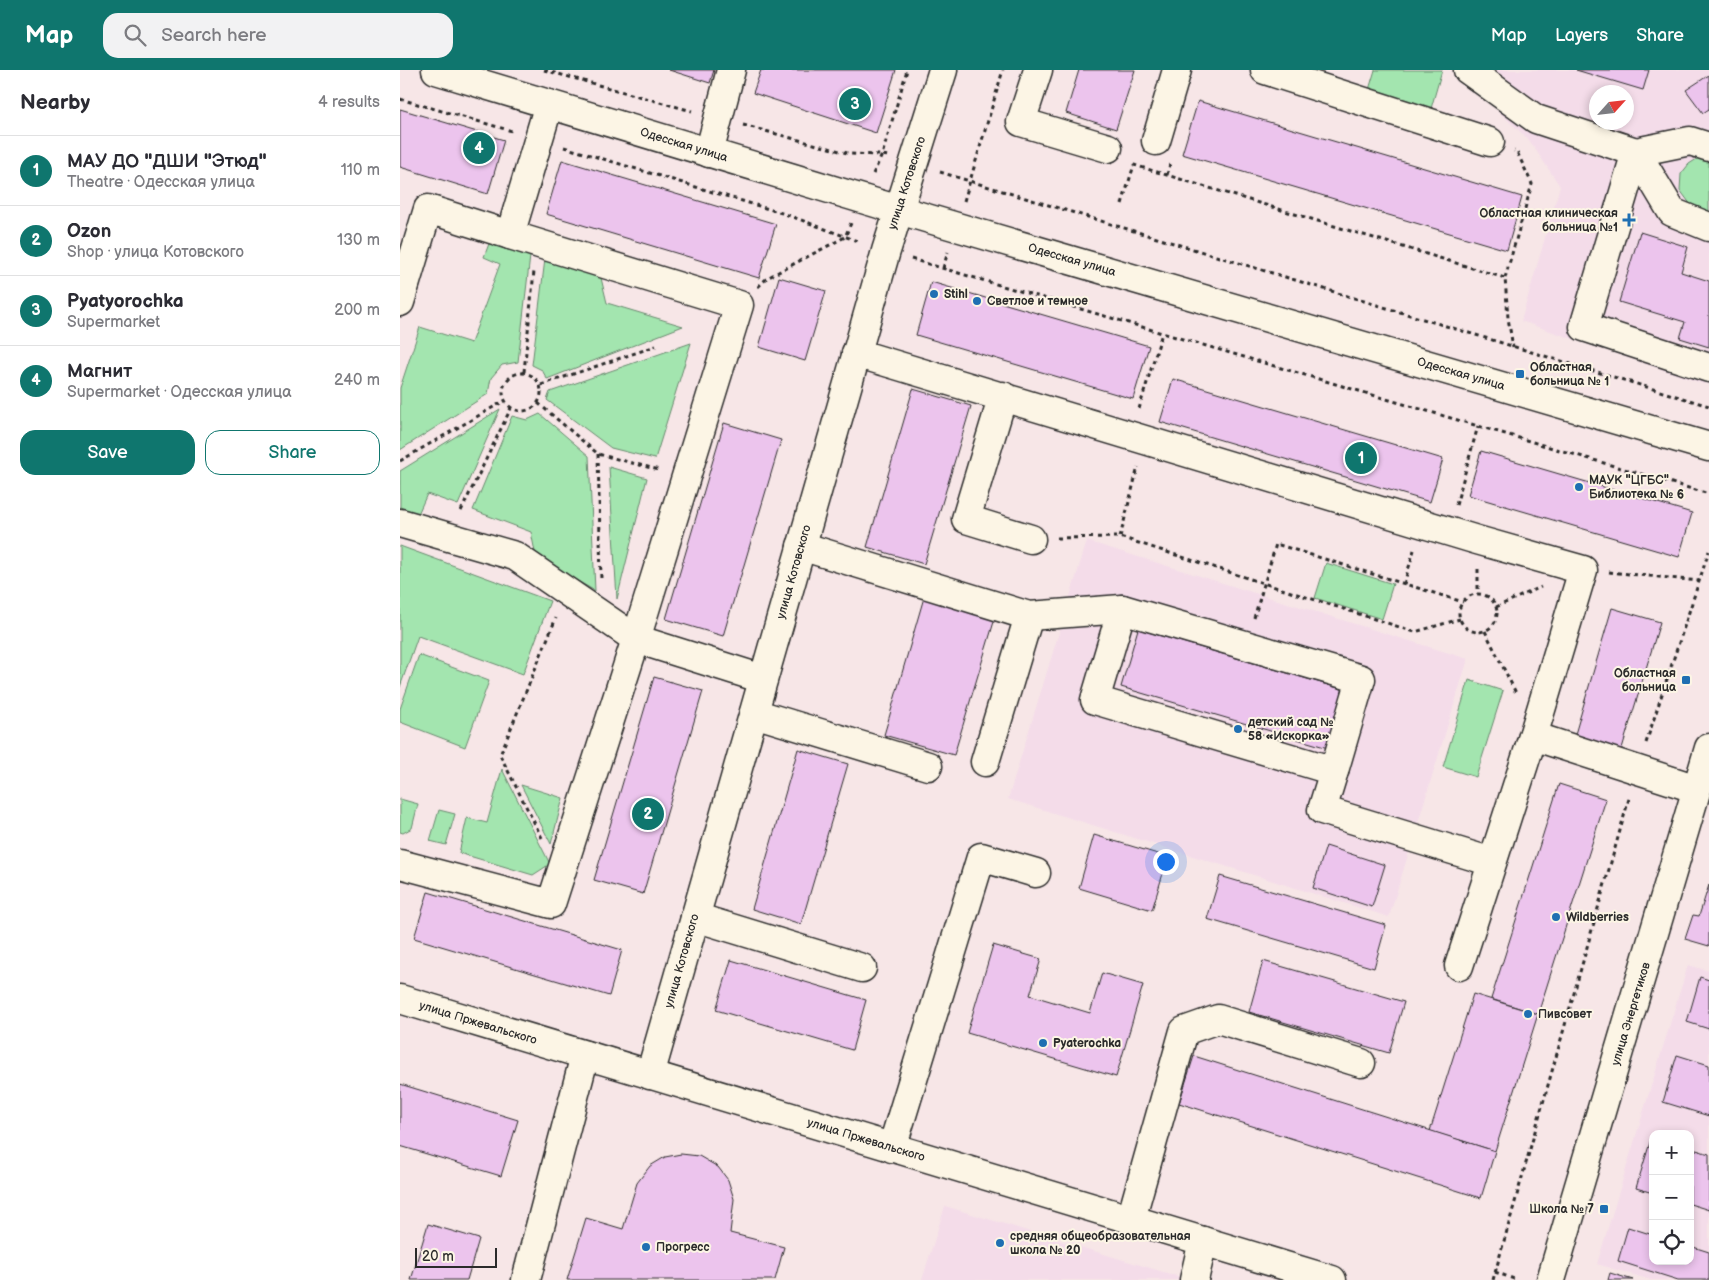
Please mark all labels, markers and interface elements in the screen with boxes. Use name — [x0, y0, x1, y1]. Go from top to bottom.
search box — [103, 13, 453, 58]
text: Map — [25, 21, 73, 50]
icon: search — [121, 21, 149, 49]
text: Search here — [161, 24, 267, 47]
text: Map — [1491, 25, 1527, 46]
text: Layers — [1555, 25, 1608, 46]
text: Share — [1636, 25, 1684, 46]
pin: 3 — [839, 85, 871, 123]
north arrow — [1589, 85, 1634, 130]
text: Nearby — [20, 90, 90, 115]
text: 4 results — [318, 93, 380, 112]
street label: Одесская улица — [638, 125, 730, 165]
pin: 4 — [463, 129, 495, 167]
street label: улица Котовского — [885, 135, 929, 231]
text: МАУ ДО "ДШИ "Этюд" — [67, 150, 267, 173]
text: 1 — [33, 161, 39, 180]
text: 110 m — [341, 161, 380, 180]
text: Theatre · Одесская улица — [67, 173, 255, 192]
place label: Областная клиническая больница №1 — [1480, 206, 1618, 235]
marker: Областная клиническая больница №1 — [1622, 213, 1636, 227]
text: Ozon — [67, 220, 111, 243]
text: 2 — [31, 231, 41, 250]
text: 130 m — [337, 231, 380, 250]
street label: Одесская улица — [1026, 240, 1118, 280]
text: Shop · улица Котовского — [67, 243, 244, 262]
place label: Stihl — [944, 287, 968, 302]
marker: Stihl — [928, 288, 940, 300]
text: Pyatyorochka — [67, 290, 184, 313]
place label: Светлое и темное — [987, 294, 1088, 309]
marker: Светлое и темное — [971, 295, 983, 307]
text: 3 — [31, 301, 41, 320]
text: 200 m — [334, 301, 380, 320]
text: Supermarket — [67, 313, 160, 332]
street label: Одесская улица — [1415, 354, 1507, 394]
text: Магнит — [67, 360, 132, 383]
place label: Областная больница № 1 — [1530, 360, 1609, 389]
marker: Областная больница № 1 — [1514, 368, 1526, 380]
text: 4 — [31, 371, 41, 390]
text: 240 m — [334, 371, 380, 390]
text: Supermarket · Одесская улица — [67, 383, 292, 402]
button: Save — [20, 430, 195, 475]
button: Share — [205, 430, 380, 475]
pin: 1 — [1345, 439, 1377, 477]
place label: МАУК "ЦГБС" Библиотека № 6 — [1589, 473, 1684, 502]
marker: МАУК "ЦГБС" Библиотека № 6 — [1573, 481, 1585, 493]
street label: улица Котовского — [773, 523, 815, 621]
place label: Областная больница — [1614, 666, 1677, 695]
marker: Областная больница — [1680, 674, 1692, 686]
place label: детский сад № 58 «Искорка» — [1247, 715, 1334, 744]
marker: детский сад № 58 «Искорка» — [1232, 723, 1244, 735]
pin: 2 — [632, 795, 664, 833]
your location — [1153, 849, 1179, 875]
place label: Wildberries — [1566, 910, 1629, 925]
marker: Wildberries — [1550, 911, 1562, 923]
street label: улица Котовского — [661, 912, 703, 1010]
street label: улица Энергетиков — [1608, 960, 1654, 1067]
street label: улица Пржевальского — [417, 998, 539, 1048]
place label: Пивсовет — [1538, 1007, 1592, 1022]
marker: Пивсовет — [1522, 1008, 1534, 1020]
place label: Pyaterochka — [1053, 1036, 1121, 1051]
marker: Pyaterochka — [1037, 1037, 1049, 1049]
street label: улица Пржевальского — [805, 1115, 927, 1165]
map controls — [1649, 1130, 1694, 1265]
button: + — [1649, 1130, 1694, 1175]
button: − — [1649, 1175, 1694, 1220]
place label: Школа № 7 — [1529, 1202, 1594, 1217]
marker: Школа № 7 — [1598, 1203, 1610, 1215]
button: locate — [1649, 1220, 1694, 1265]
place label: средняя общеобразовательная школа № 20 — [1010, 1229, 1191, 1258]
marker: средняя общеобразовательная школа № 20 — [994, 1237, 1006, 1249]
place label: Прогресс — [656, 1240, 709, 1255]
marker: Прогресс — [640, 1241, 652, 1253]
scale bar — [415, 1245, 498, 1268]
text: 20 m — [422, 1248, 454, 1265]

